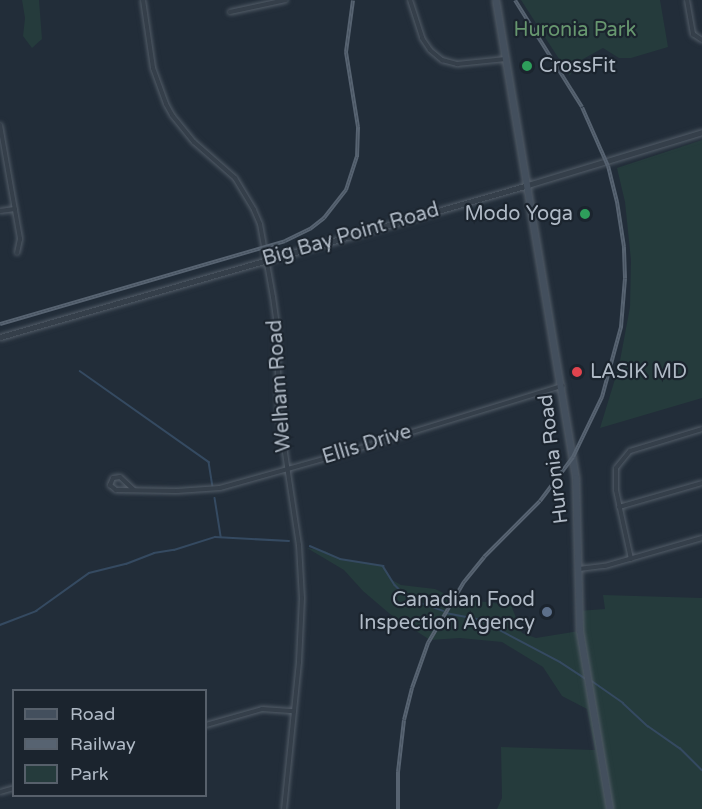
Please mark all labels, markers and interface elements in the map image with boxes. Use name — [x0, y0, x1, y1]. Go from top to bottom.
park label: Huronia Park — [514, 18, 636, 42]
place label: CrossFit — [539, 54, 616, 78]
marker: CrossFit — [520, 59, 534, 73]
street label: Big Bay Point Road — [260, 198, 442, 272]
place label: Modo Yoga — [465, 202, 573, 226]
marker: Modo Yoga — [578, 207, 592, 221]
street label: Welham Road — [263, 319, 297, 453]
place label: LASIK MD — [590, 360, 687, 384]
marker: LASIK MD — [568, 363, 586, 381]
street label: Huronia Road — [534, 393, 574, 525]
street label: Ellis Drive — [320, 420, 414, 470]
place label: Canadian Food Inspection Agency — [359, 588, 535, 635]
marker: Canadian Food Inspection Agency — [540, 605, 554, 619]
legend — [12, 689, 207, 797]
text: Road — [70, 703, 115, 725]
text: Railway — [70, 733, 136, 755]
text: Park — [70, 763, 108, 785]

